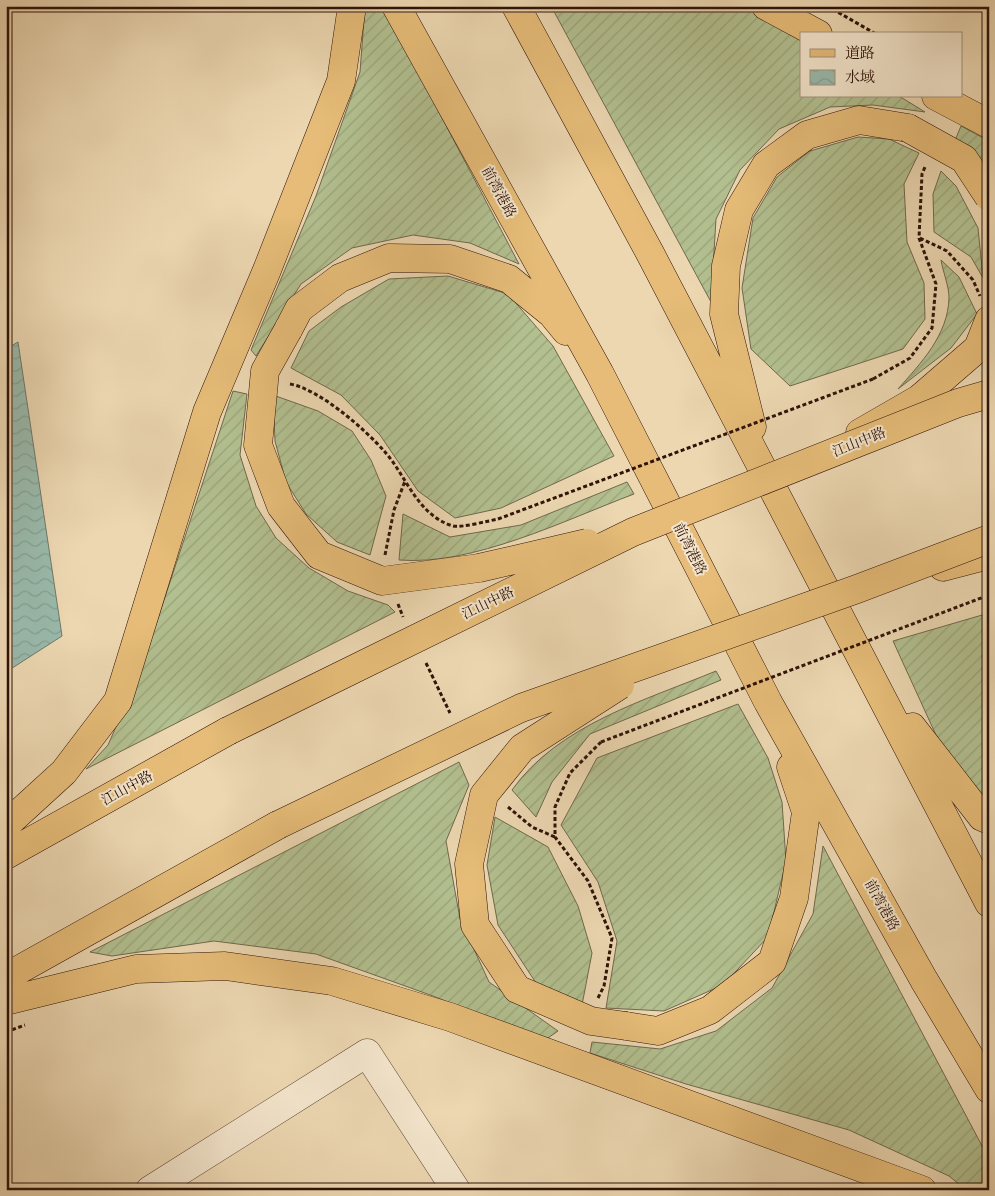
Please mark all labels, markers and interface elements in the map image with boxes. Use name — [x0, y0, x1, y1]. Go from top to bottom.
legend — [800, 32, 962, 98]
text: 道路 — [845, 44, 875, 62]
text: 水域 — [845, 68, 875, 86]
street label: 前湾港路 — [478, 163, 520, 221]
street label: 江山中路 — [830, 424, 888, 460]
street label: 前湾港路 — [670, 520, 710, 578]
street label: 江山中路 — [459, 583, 517, 623]
street label: 江山中路 — [98, 767, 156, 809]
street label: 前湾港路 — [861, 876, 903, 934]

